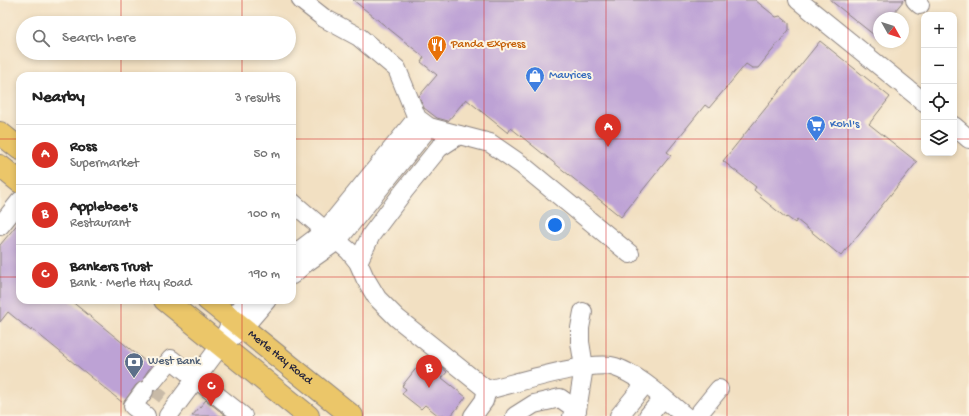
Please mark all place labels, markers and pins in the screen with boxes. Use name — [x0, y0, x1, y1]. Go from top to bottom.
restaurant icon: Panda Express — [426, 34, 448, 62]
place label: Panda Express — [450, 38, 526, 52]
shop icon: Maurices — [524, 65, 546, 93]
place label: Maurices — [549, 69, 592, 83]
pin: A — [595, 114, 621, 147]
supermarket icon: Kohl's — [805, 114, 827, 142]
place label: Kohl's — [830, 118, 860, 132]
bank icon: West Bank — [123, 351, 145, 379]
place label: West Bank — [148, 355, 202, 369]
pin: B — [416, 355, 442, 388]
pin: C — [198, 373, 224, 406]

